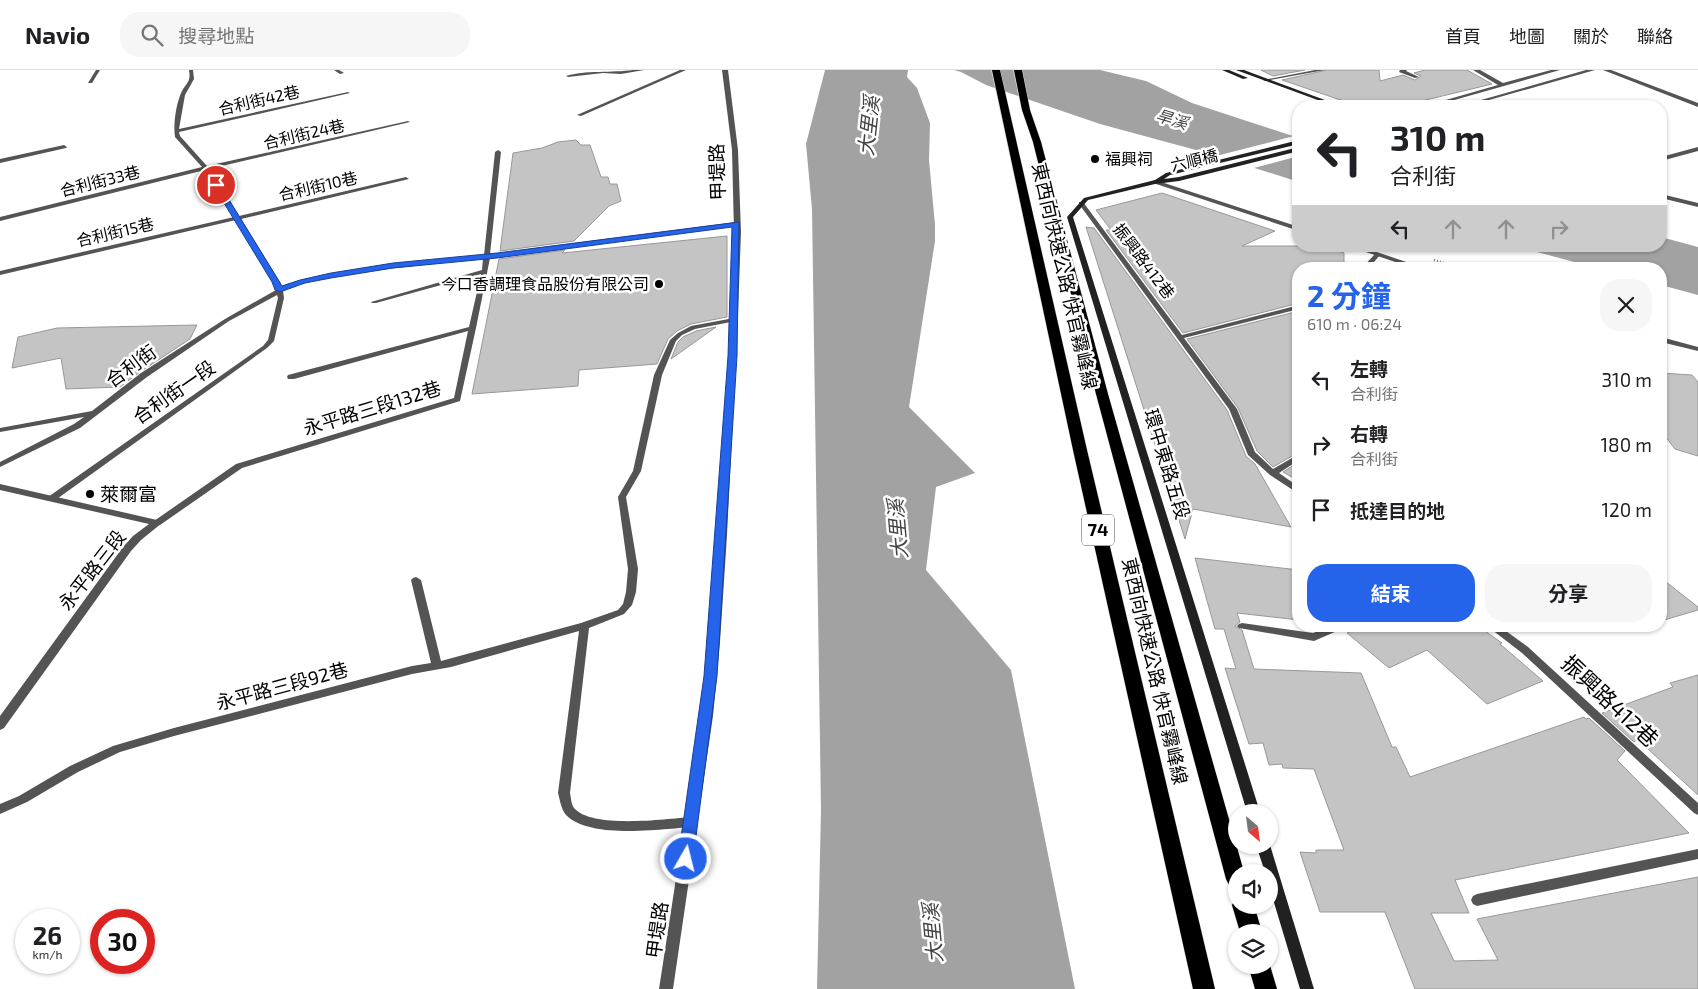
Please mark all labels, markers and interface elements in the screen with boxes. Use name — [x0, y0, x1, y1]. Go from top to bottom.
search box — [120, 12, 470, 57]
text: Navio — [25, 20, 90, 49]
icon: search — [138, 21, 166, 49]
text: 搜尋地點 — [178, 24, 254, 47]
text: 首頁 — [1445, 25, 1481, 47]
text: 地圖 — [1509, 25, 1545, 47]
text: 關於 — [1573, 25, 1609, 47]
text: 聯絡 — [1637, 25, 1673, 47]
street label: 合利街42巷 — [216, 81, 301, 118]
water label: 大里溪 — [853, 92, 883, 157]
water label: 旱溪 — [1154, 105, 1192, 133]
street label: 合利街24巷 — [261, 115, 346, 152]
text: 310 m — [1390, 116, 1485, 158]
icon: left — [1307, 120, 1372, 185]
street label: 甲堤路 — [704, 143, 729, 201]
street label: 六順橋 — [1168, 145, 1219, 174]
place label: 福興祠 — [1105, 149, 1153, 168]
marker: 福興祠 — [1089, 153, 1101, 165]
street label: 東西向快速公路 快官霧峰線 — [1028, 160, 1103, 392]
street label: 合利街33巷 — [58, 161, 142, 200]
text: 合利街 — [1390, 162, 1456, 188]
pin — [195, 164, 237, 206]
street label: 合利街10巷 — [277, 167, 359, 204]
icon: arrive — [202, 171, 230, 199]
street label: 合利街15巷 — [74, 213, 155, 250]
icon: left — [1386, 215, 1414, 243]
icon: ahead — [1439, 215, 1467, 243]
icon: ahead — [1492, 215, 1520, 243]
icon: right — [1545, 215, 1573, 243]
street label: 振興路412巷 — [1110, 219, 1179, 302]
place label: 今口香調理食品股份有限公司 — [441, 274, 649, 293]
text: 2 分鐘 — [1307, 277, 1391, 313]
marker: 今口香調理食品股份有限公司 — [653, 278, 665, 290]
button: close — [1600, 279, 1652, 331]
text: 610 m · 06:24 — [1307, 314, 1402, 333]
street label: 合利街 — [101, 340, 161, 392]
street label: 合利街一段 — [128, 355, 219, 428]
text: 左轉 — [1350, 357, 1388, 380]
icon: left — [1307, 366, 1335, 394]
text: 310 m — [1602, 368, 1652, 391]
street label: 永平路三段132巷 — [300, 376, 444, 439]
text: 合利街 — [1350, 384, 1398, 403]
street label: 環中東路五段 — [1140, 406, 1195, 522]
text: 右轉 — [1350, 422, 1388, 445]
icon: right — [1307, 431, 1335, 459]
text: 180 m — [1601, 433, 1652, 456]
text: 合利街 — [1350, 449, 1398, 468]
place label: 萊爾富 — [100, 482, 157, 505]
marker: 萊爾富 — [84, 488, 96, 500]
water label: 大里溪 — [882, 495, 912, 560]
icon: arrive — [1307, 496, 1335, 524]
text: 120 m — [1601, 498, 1652, 521]
text: 抵達目的地 — [1350, 499, 1445, 522]
road number: 74 — [1082, 514, 1114, 546]
street label: 永平路三段 — [53, 525, 130, 614]
street label: 東西向快速公路 快官霧峰線 — [1118, 555, 1193, 787]
button: 結束 — [1307, 564, 1475, 622]
button: 分享 — [1485, 564, 1652, 622]
street label: 振興路412巷 — [1557, 649, 1664, 752]
street label: 永平路三段92巷 — [213, 657, 350, 714]
north arrow — [1228, 804, 1278, 854]
map controls — [1228, 804, 1278, 974]
position arrow — [659, 832, 711, 884]
button: sound — [1228, 864, 1278, 914]
water label: 大里溪 — [917, 899, 947, 964]
street label: 甲堤路 — [641, 900, 672, 960]
speed limit sign: 30 — [90, 909, 155, 974]
text: 26 — [33, 920, 62, 950]
button: layers — [1228, 924, 1278, 974]
text: km/h — [33, 947, 62, 961]

